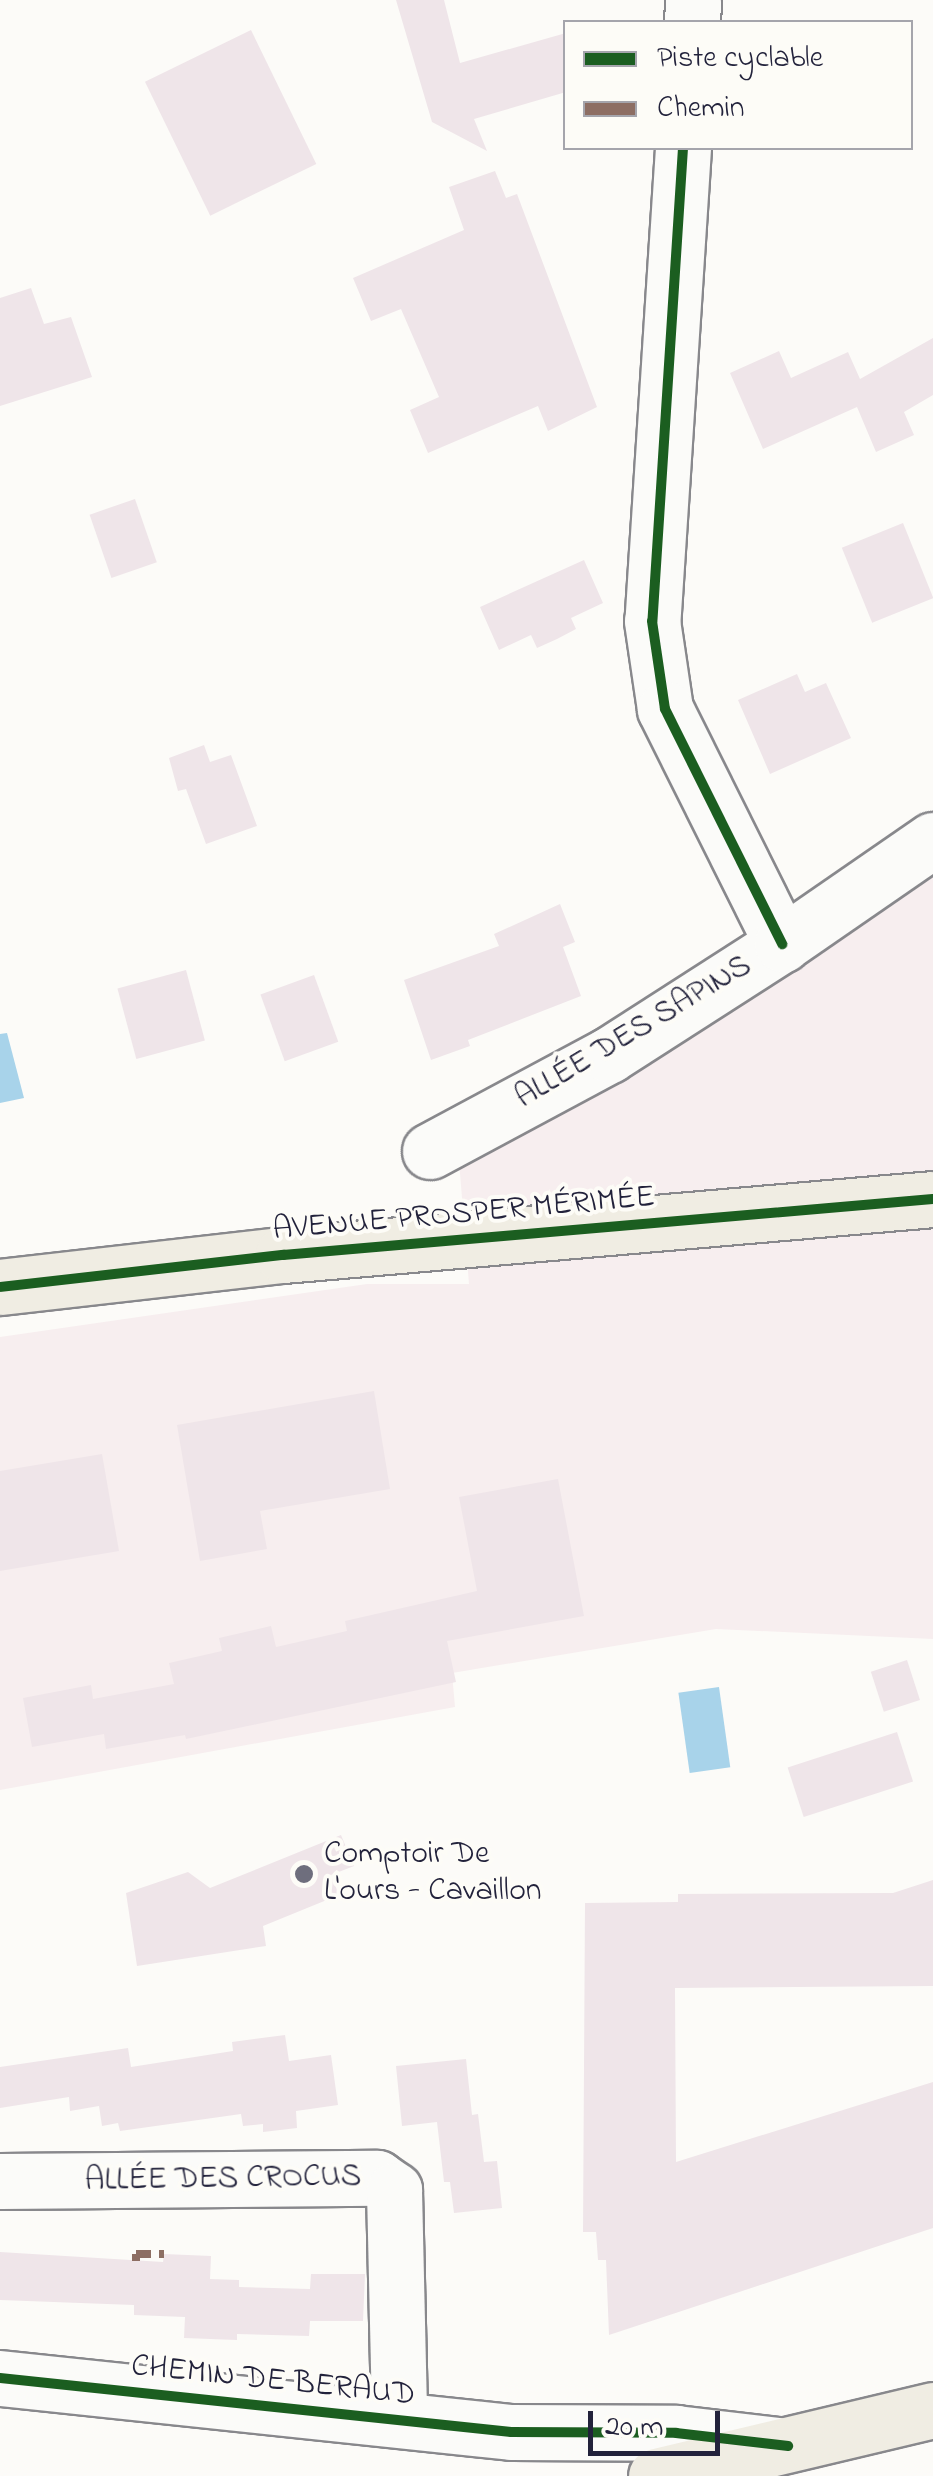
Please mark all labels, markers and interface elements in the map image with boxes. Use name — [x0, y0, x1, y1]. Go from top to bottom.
legend — [563, 20, 913, 150]
text: Piste cyclable — [657, 37, 823, 81]
text: Chemin — [657, 87, 745, 131]
street label: ALLÉE DES SAPINS — [509, 947, 759, 1119]
street label: AVENUE PROSPER MÉRIMÉE — [271, 1179, 657, 1251]
place label: Comptoir De L'ours - Cavaillon — [324, 1837, 542, 1912]
marker: Comptoir De L'ours - Cavaillon — [293, 1863, 315, 1885]
street label: ALLÉE DES CROCUS — [84, 2158, 362, 2202]
street label: CHEMIN DE BERAUD — [129, 2348, 417, 2416]
scale bar — [593, 2391, 726, 2453]
text: 20 m — [605, 2406, 664, 2450]

